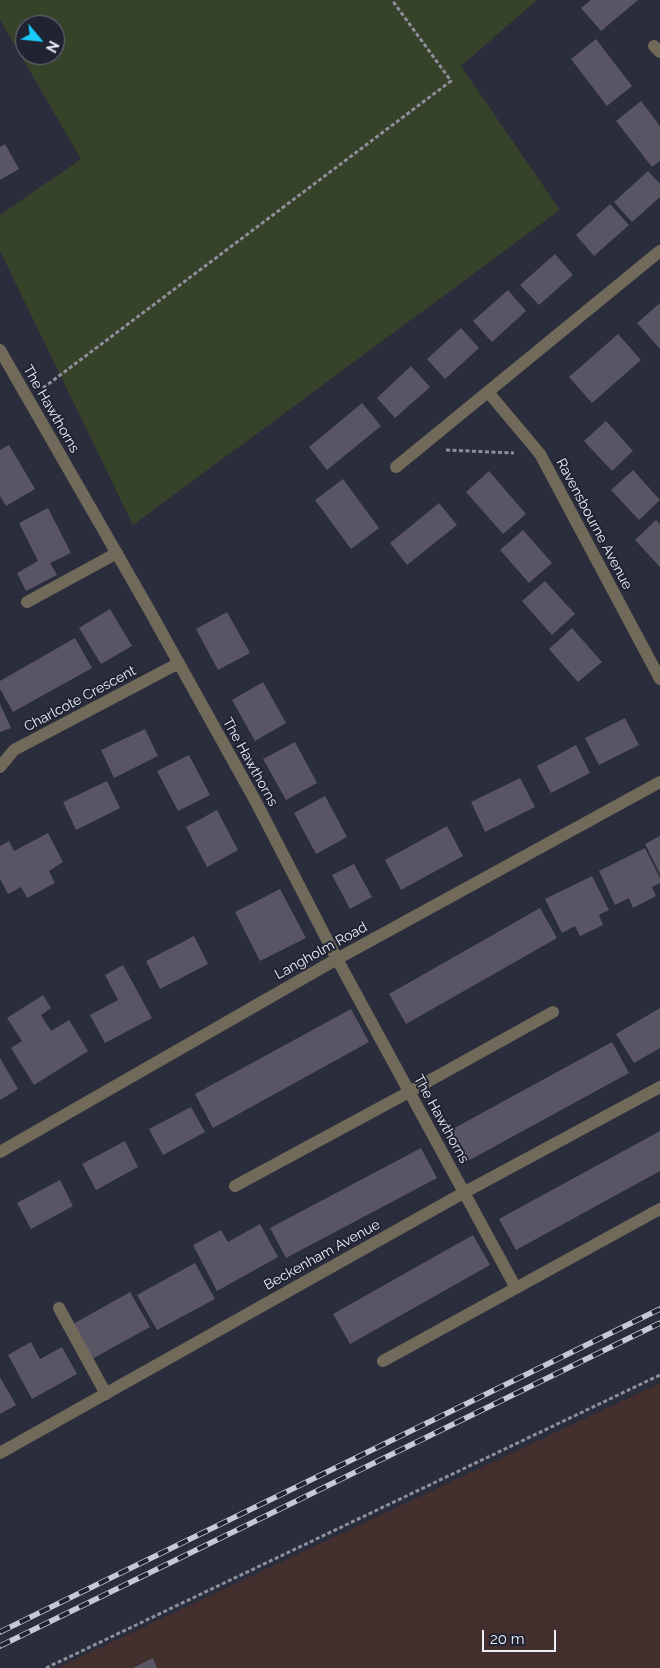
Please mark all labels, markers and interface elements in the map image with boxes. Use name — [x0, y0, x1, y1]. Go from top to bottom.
north arrow — [15, 15, 65, 65]
text: N — [43, 38, 62, 55]
street label: The Hawthorns — [19, 362, 83, 456]
street label: Ravensbourne Avenue — [552, 456, 636, 592]
street label: Charlcote Crescent — [21, 662, 139, 736]
street label: The Hawthorns — [219, 715, 281, 809]
street label: Langholm Road — [272, 919, 370, 983]
street label: The Hawthorns — [410, 1072, 472, 1166]
street label: Beckenham Avenue — [261, 1216, 383, 1294]
scale bar — [485, 1620, 559, 1652]
text: 20 m — [490, 1630, 525, 1648]

